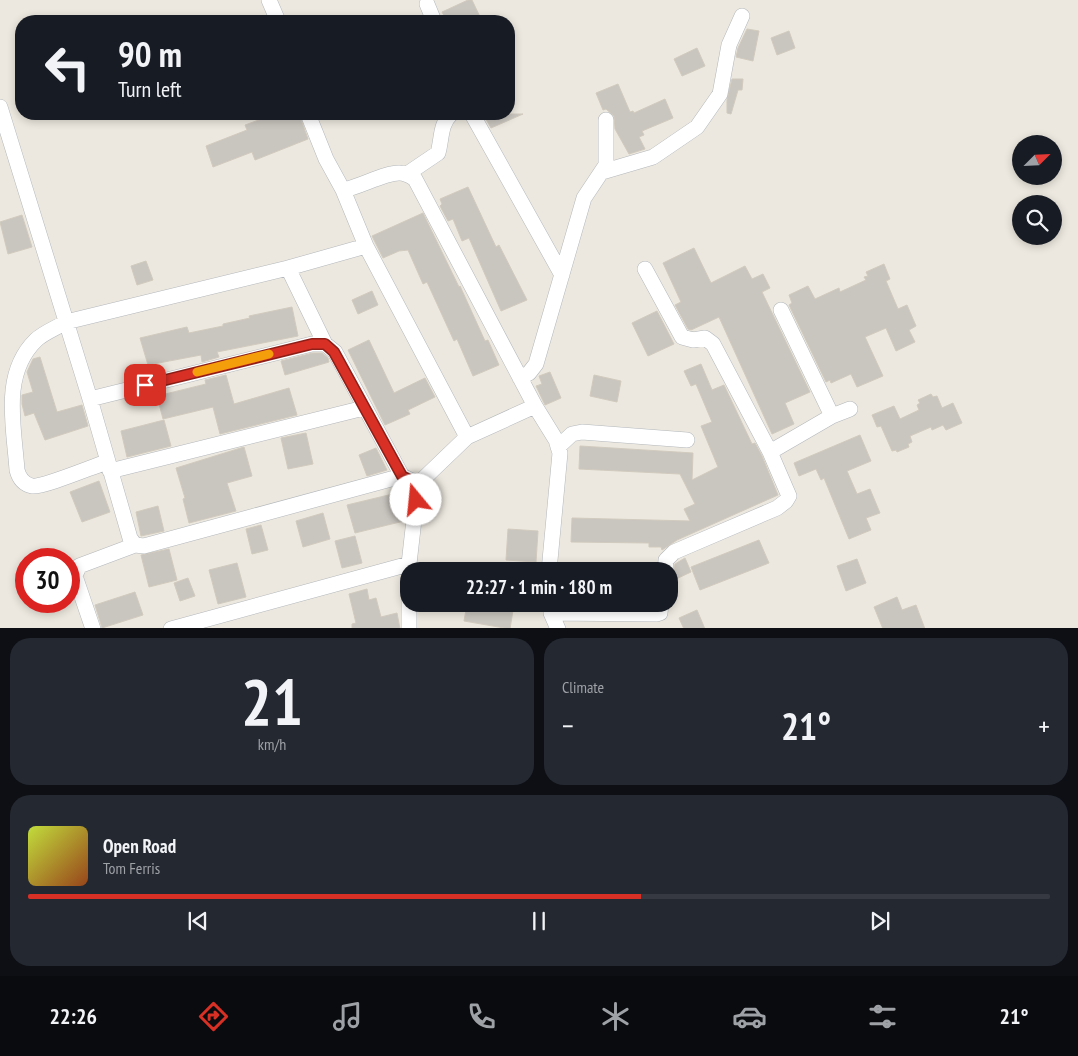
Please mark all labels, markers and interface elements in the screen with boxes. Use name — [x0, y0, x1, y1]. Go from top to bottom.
text: 90 m — [118, 31, 182, 77]
icon: left — [35, 35, 100, 100]
text: Turn left — [118, 75, 182, 103]
north arrow — [1012, 135, 1062, 185]
map controls — [1012, 135, 1062, 245]
button: search — [1012, 195, 1062, 245]
pin — [124, 364, 166, 406]
icon: arrive — [131, 371, 159, 399]
position arrow — [389, 473, 441, 525]
speed limit sign: 30 — [15, 548, 80, 613]
text: 22:27 · 1 min · 180 m — [466, 575, 612, 599]
text: 21 — [241, 659, 303, 743]
text: Climate — [562, 677, 604, 697]
text: 21° — [781, 701, 831, 750]
text: − — [562, 707, 574, 744]
text: + — [1038, 707, 1050, 744]
text: km/h — [258, 734, 286, 754]
text: Open Road — [103, 834, 176, 858]
text: Tom Ferris — [103, 858, 160, 878]
icon: previous — [184, 907, 212, 935]
icon: pause — [525, 907, 553, 935]
icon: next — [866, 907, 894, 935]
icon: directions — [196, 999, 231, 1034]
icon: music — [330, 999, 365, 1034]
icon: phone — [464, 999, 499, 1034]
icon: climate — [598, 999, 633, 1034]
icon: car — [732, 999, 767, 1034]
icon: filters — [865, 999, 900, 1034]
text: 22:26 — [49, 1002, 97, 1030]
text: 21° — [999, 1002, 1028, 1030]

